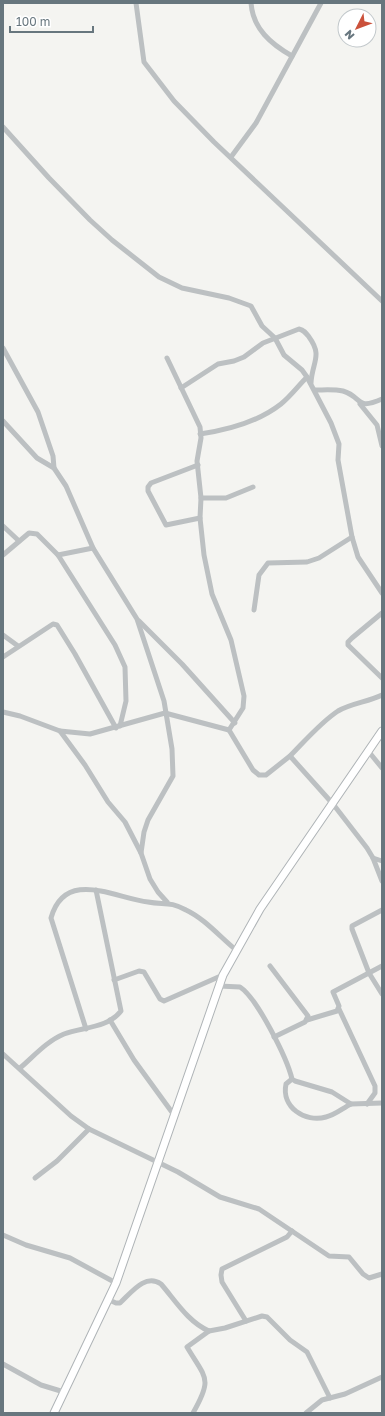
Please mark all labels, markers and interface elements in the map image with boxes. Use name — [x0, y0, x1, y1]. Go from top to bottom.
scale bar — [10, 8, 93, 34]
north arrow — [337, 8, 377, 48]
text: 100 m — [16, 14, 50, 29]
text: N — [342, 28, 357, 42]

